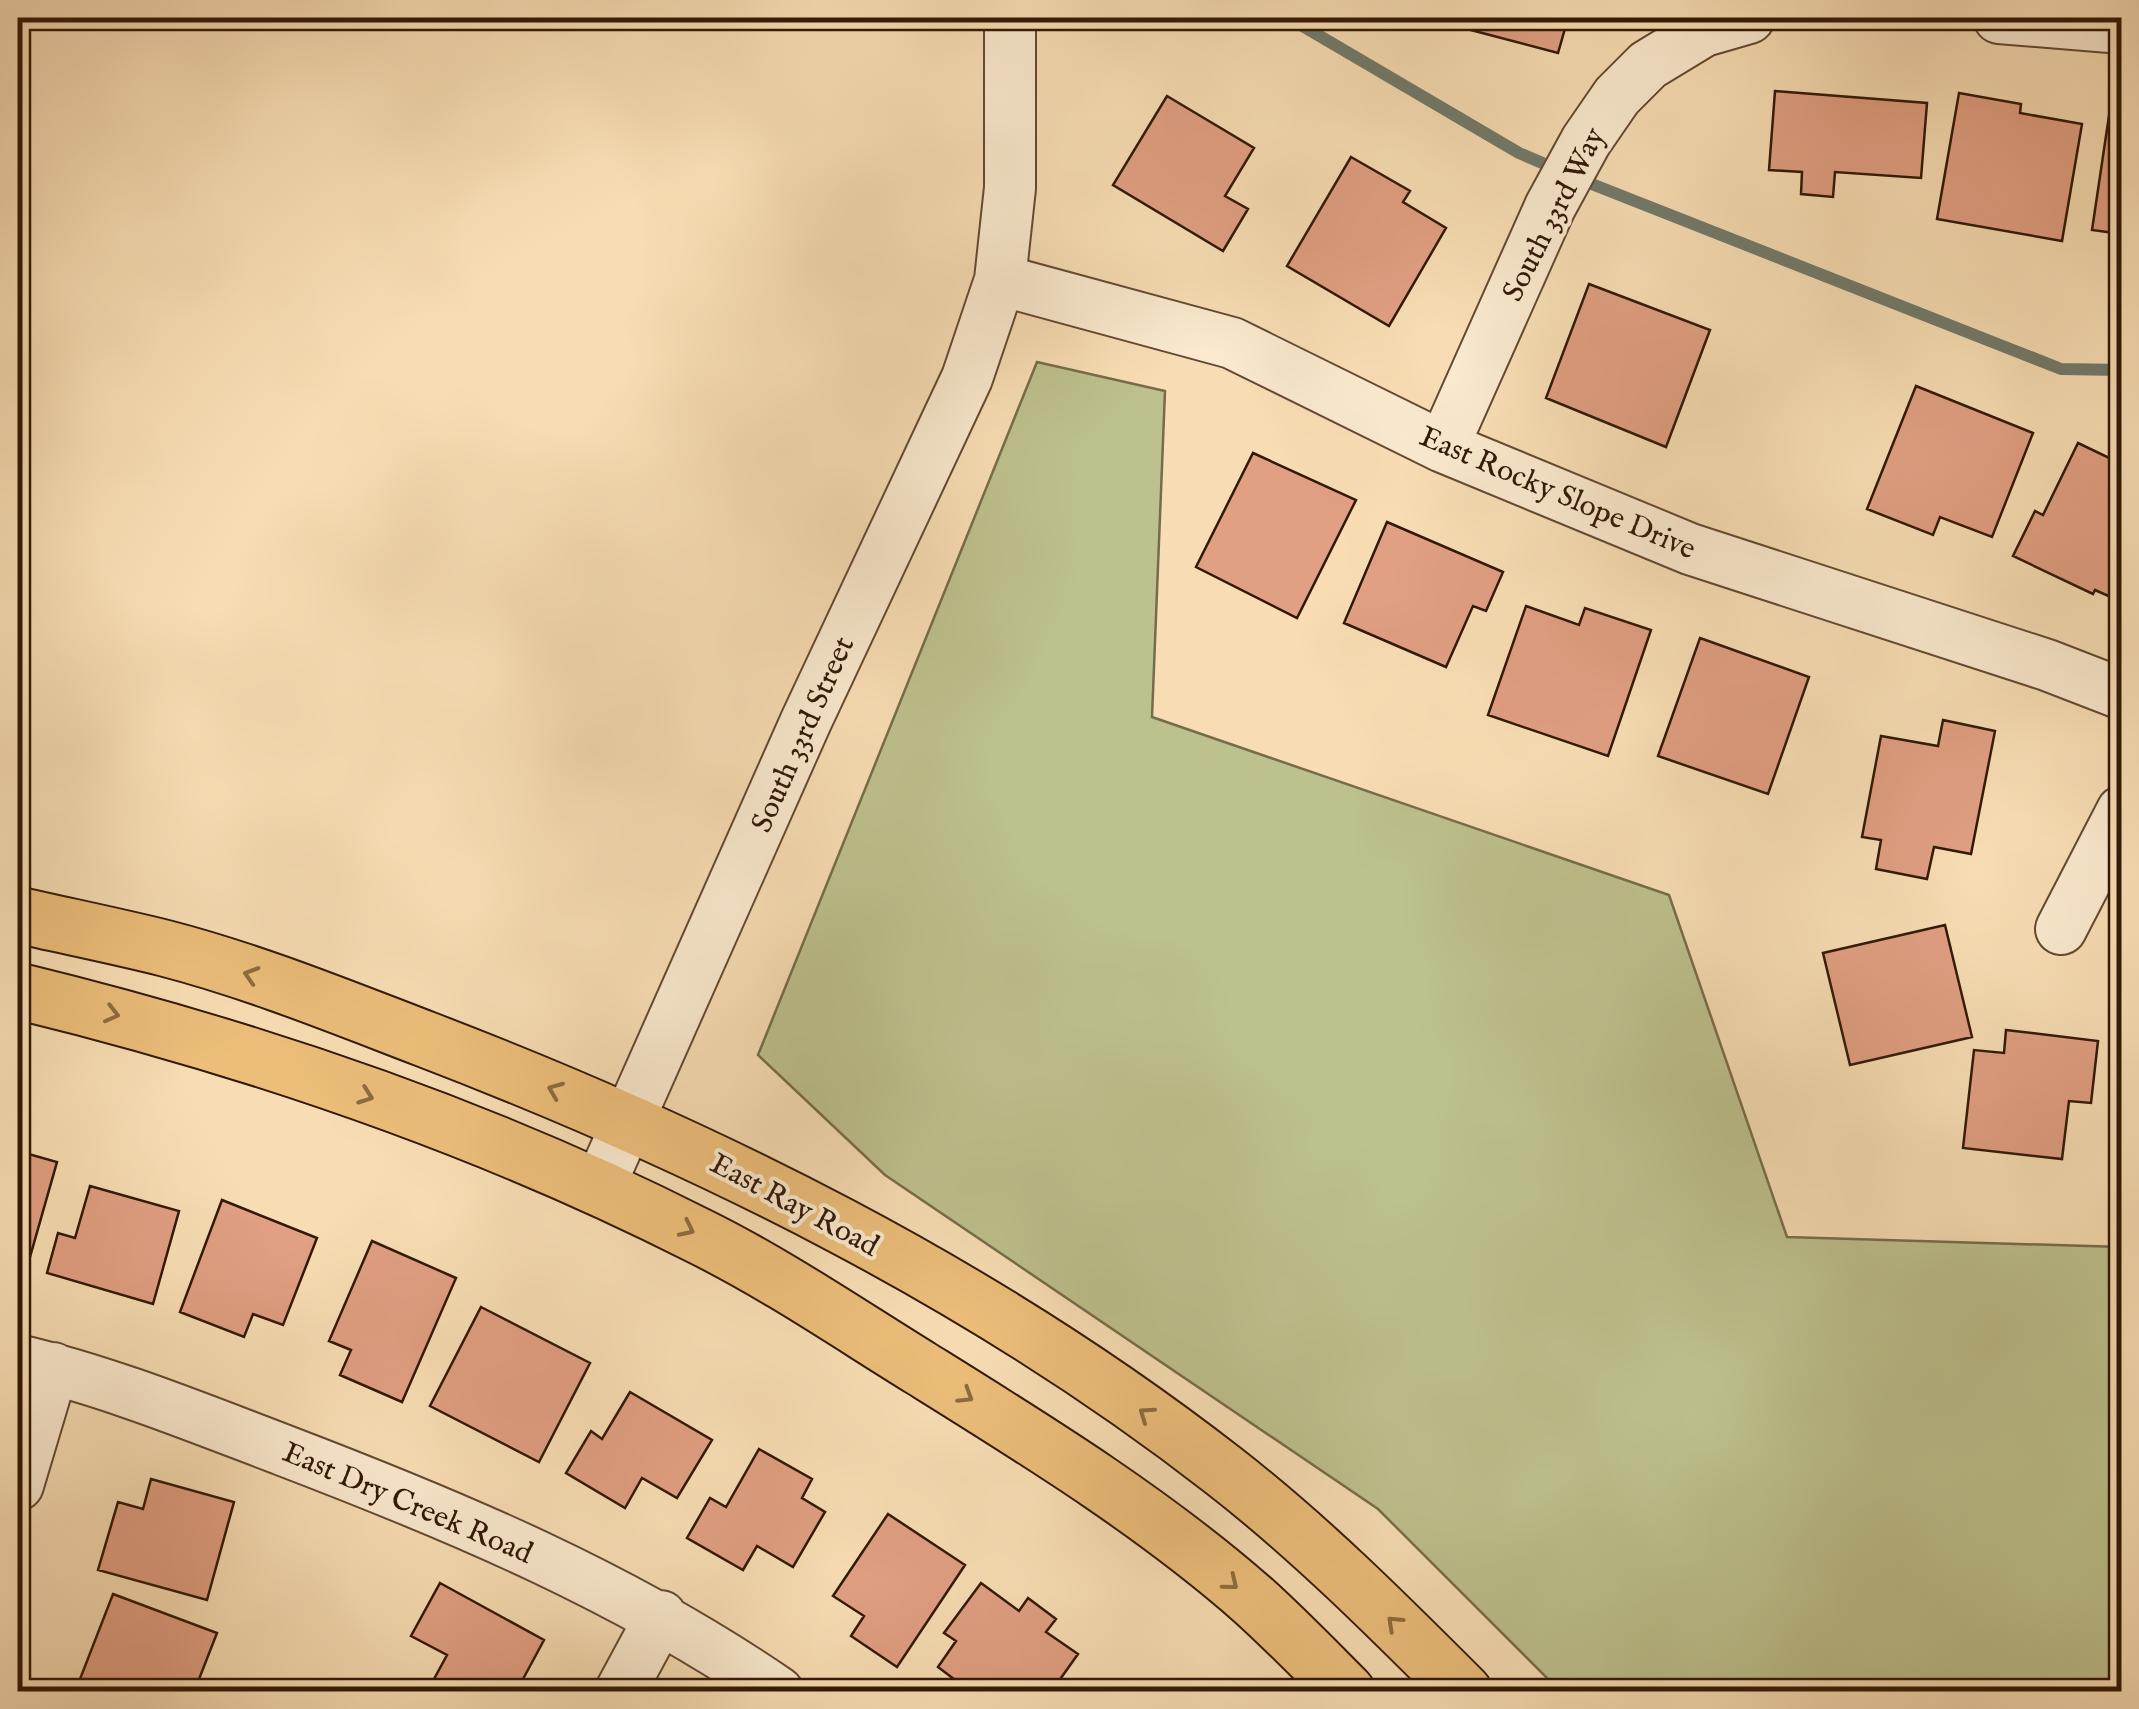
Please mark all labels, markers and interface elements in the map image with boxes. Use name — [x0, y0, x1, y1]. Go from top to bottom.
street label: South 33rd Way — [1495, 121, 1615, 308]
street label: East Rocky Slope Drive — [1413, 418, 1701, 569]
street label: South 33rd Street — [744, 631, 864, 839]
one-way arrow — [244, 966, 261, 987]
one-way arrow — [103, 1002, 120, 1023]
one-way arrow — [547, 1082, 565, 1102]
one-way arrow — [356, 1084, 373, 1105]
street label: East Ray Road — [703, 1145, 886, 1267]
one-way arrow — [677, 1217, 695, 1237]
one-way arrow — [955, 1384, 973, 1403]
one-way arrow — [1138, 1408, 1157, 1426]
street label: East Dry Creek Road — [277, 1434, 539, 1574]
one-way arrow — [1220, 1571, 1238, 1589]
one-way arrow — [1387, 1617, 1406, 1635]

